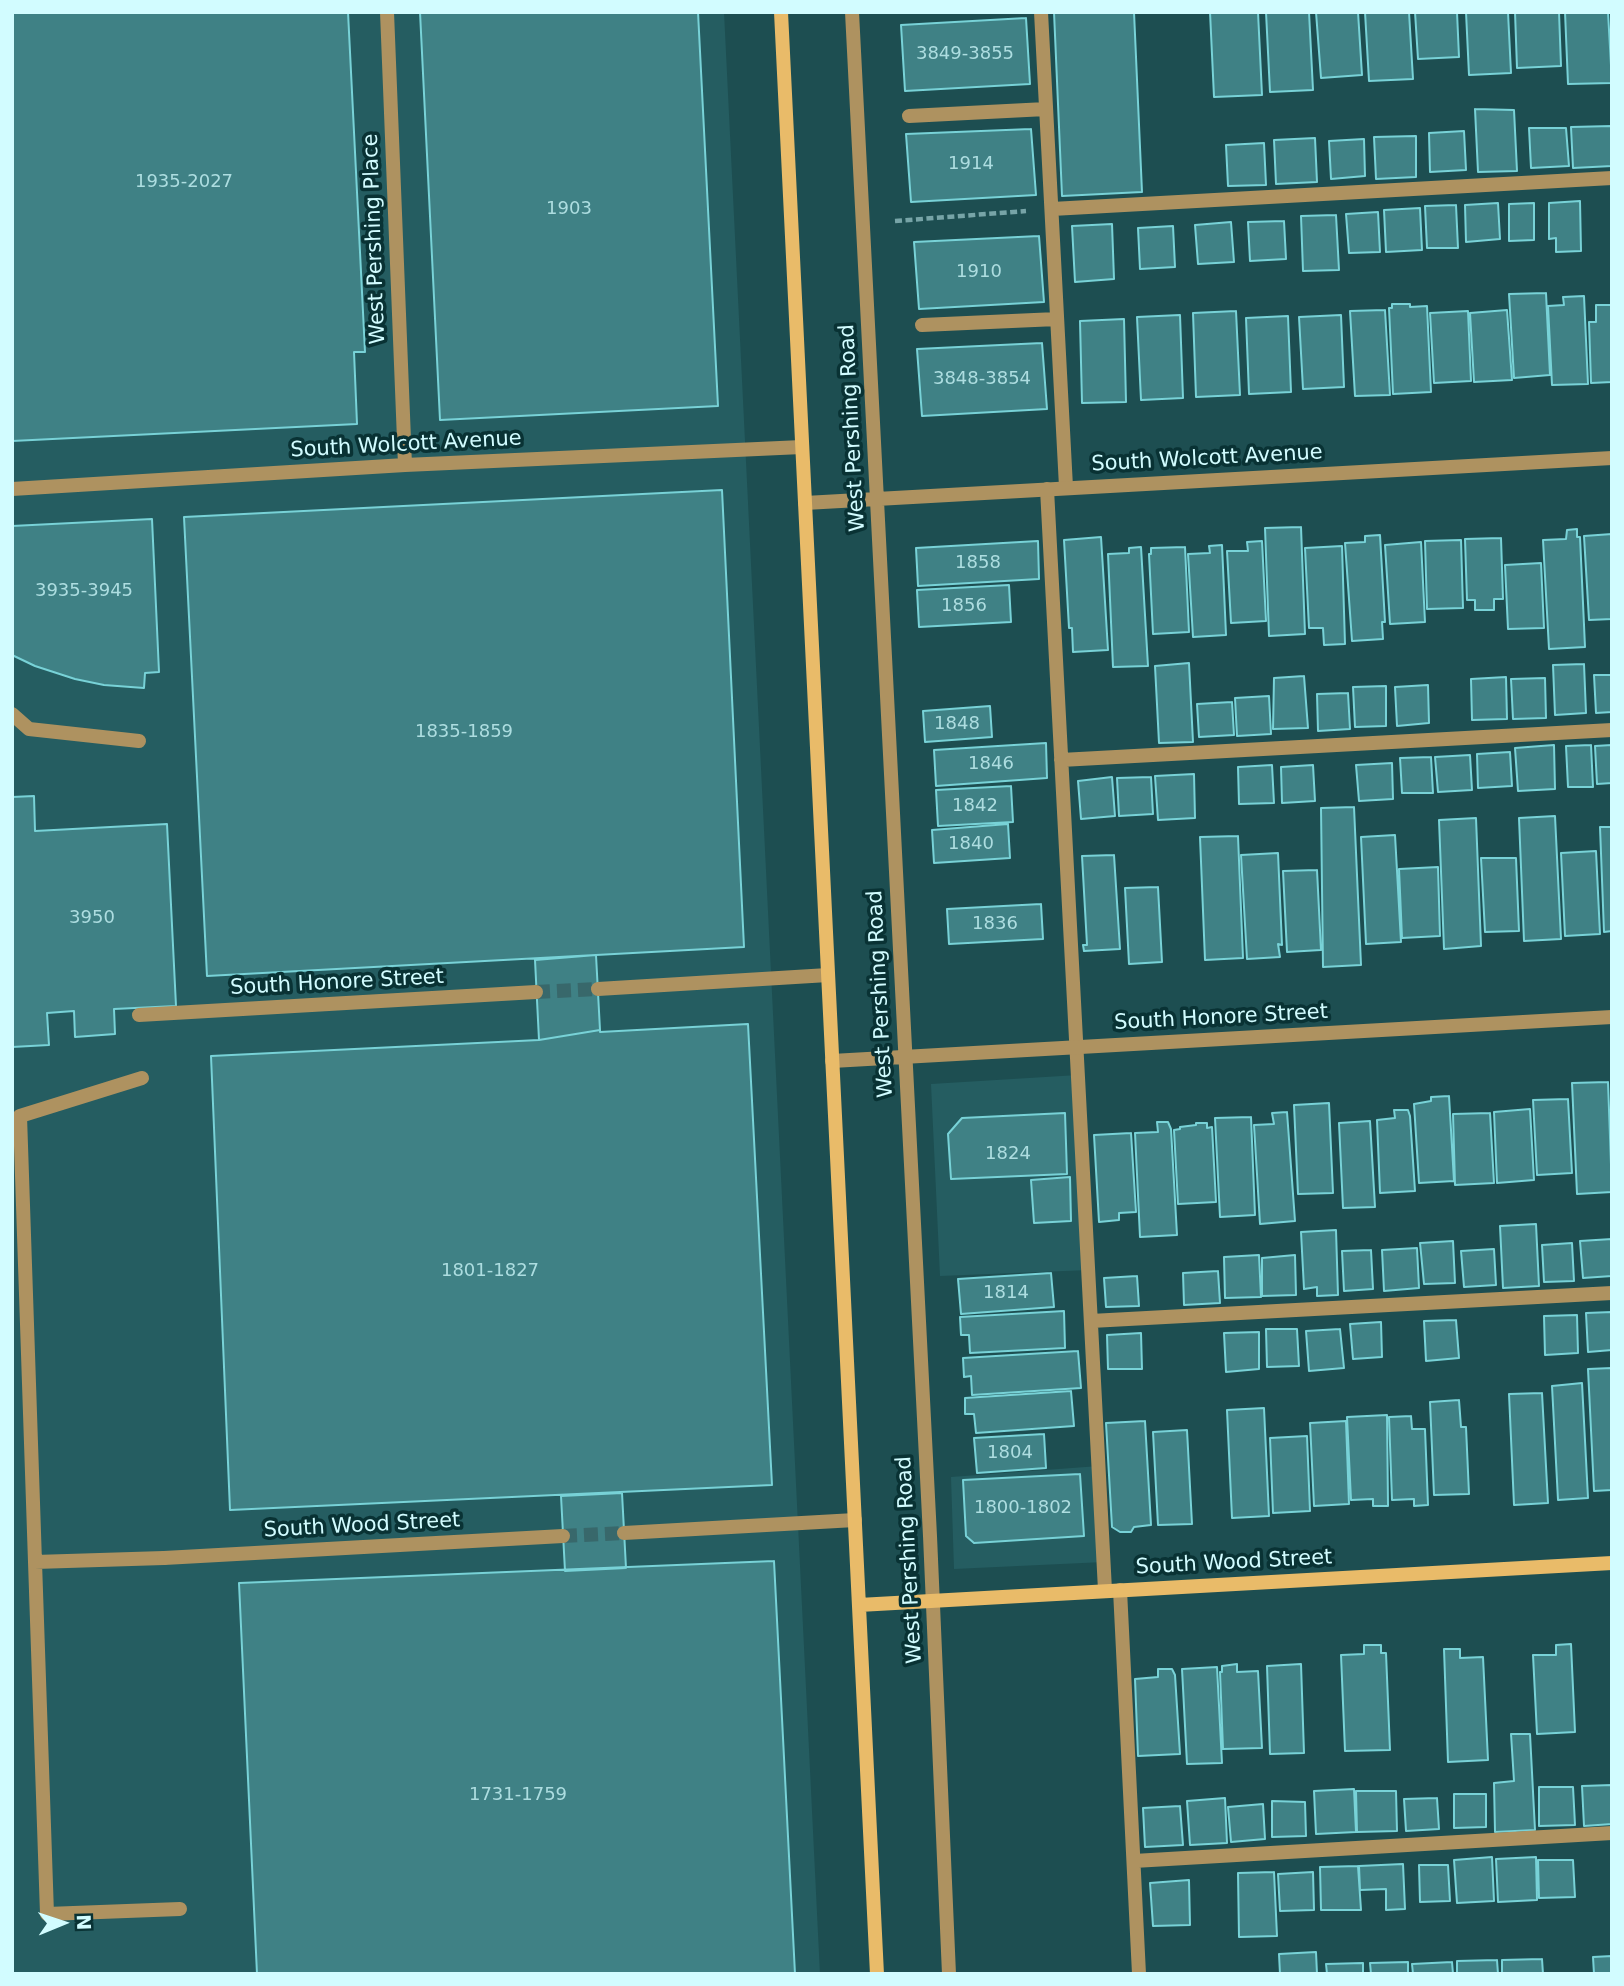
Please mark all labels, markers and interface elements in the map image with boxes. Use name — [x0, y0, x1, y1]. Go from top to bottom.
house number: 3849-3855 — [916, 43, 1014, 65]
street label: West Pershing Place — [359, 133, 391, 345]
house number: 1914 — [948, 153, 994, 175]
house number: 1935-2027 — [135, 171, 233, 193]
house number: 1903 — [546, 198, 592, 220]
house number: 1910 — [956, 261, 1002, 283]
street label: West Pershing Road — [835, 324, 871, 532]
house number: 3848-3854 — [933, 368, 1031, 390]
street label: South Wolcott Avenue — [290, 426, 522, 464]
street label: South Wolcott Avenue — [1091, 440, 1323, 478]
house number: 1858 — [955, 552, 1001, 574]
house number: 3935-3945 — [35, 580, 133, 602]
house number: 1856 — [941, 595, 987, 617]
house number: 1848 — [934, 713, 980, 735]
house number: 1835-1859 — [415, 721, 513, 743]
house number: 1846 — [968, 753, 1014, 775]
house number: 1842 — [952, 795, 998, 817]
house number: 1840 — [948, 833, 994, 855]
street label: West Pershing Road — [863, 890, 899, 1098]
house number: 3950 — [69, 907, 115, 929]
house number: 1836 — [972, 913, 1018, 935]
street label: South Honore Street — [229, 965, 445, 1001]
street label: South Honore Street — [1113, 1000, 1329, 1036]
house number: 1824 — [985, 1143, 1031, 1165]
house number: 1801-1827 — [441, 1260, 539, 1282]
house number: 1814 — [983, 1282, 1029, 1304]
house number: 1804 — [987, 1442, 1033, 1464]
street label: West Pershing Road — [892, 1456, 928, 1664]
house number: 1800-1802 — [974, 1497, 1072, 1519]
street label: South Wood Street — [263, 1508, 461, 1544]
street label: South Wood Street — [1135, 1545, 1333, 1581]
house number: 1731-1759 — [469, 1784, 567, 1806]
north arrow — [28, 1888, 98, 1958]
text: N — [73, 1914, 95, 1931]

